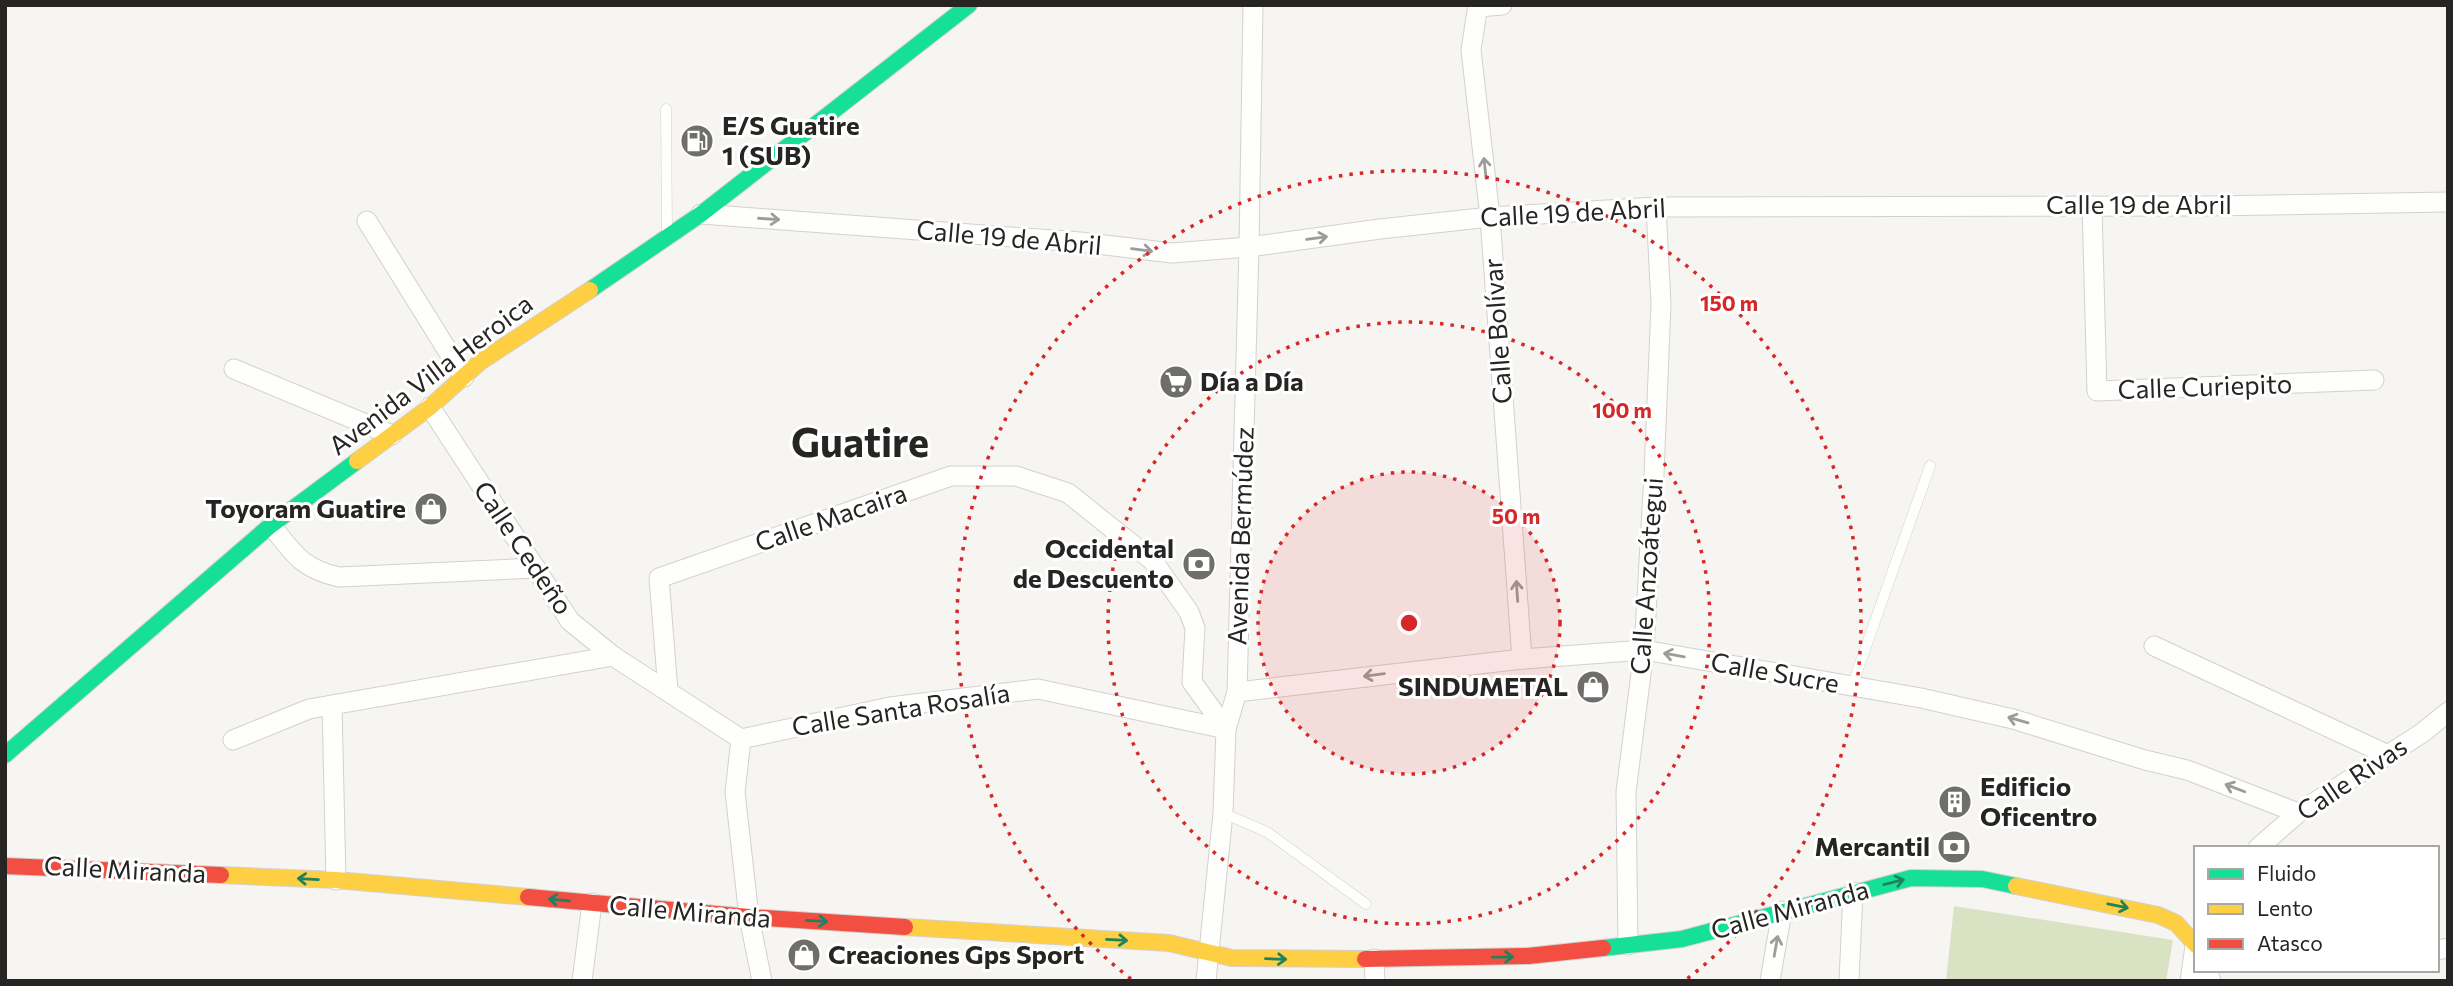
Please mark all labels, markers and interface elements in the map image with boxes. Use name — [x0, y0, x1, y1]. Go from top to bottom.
place label: E/S Guatire 1 (SUB) — [722, 109, 860, 170]
fuel station icon: E/S Guatire 1 (SUB) — [678, 122, 716, 160]
one-way arrow — [1478, 157, 1491, 180]
street label: Calle 19 de Abril — [2046, 188, 2232, 219]
street label: Calle 19 de Abril — [1479, 191, 1667, 232]
one-way arrow — [757, 213, 780, 226]
street label: Calle 19 de Abril — [915, 213, 1103, 260]
one-way arrow — [1305, 231, 1328, 244]
one-way arrow — [1131, 243, 1153, 256]
street label: Calle Bolívar — [1476, 257, 1517, 405]
street label: Avenida Villa Heroica — [322, 287, 538, 460]
text: 150 m — [1700, 290, 1758, 315]
supermarket icon: Día a Día — [1157, 363, 1195, 401]
place label: Día a Día — [1200, 365, 1304, 396]
street label: Calle Curiepito — [2117, 367, 2293, 404]
text: 100 m — [1592, 397, 1652, 422]
district label: Guatire — [791, 416, 929, 465]
street label: Avenida Bermúdez — [1220, 426, 1259, 646]
street label: Calle Cedeño — [468, 475, 580, 620]
street label: Calle Macaira — [751, 476, 910, 557]
street label: Calle Anzoátegui — [1623, 476, 1668, 676]
shop icon: Toyoram Guatire — [412, 490, 450, 528]
place label: Toyoram Guatire — [205, 492, 406, 523]
text: 50 m — [1492, 503, 1540, 528]
place label: Occidental de Descuento — [1013, 532, 1174, 593]
bank icon: Occidental de Descuento — [1180, 545, 1218, 583]
one-way arrow — [1510, 580, 1523, 602]
centre of rings — [1397, 611, 1421, 635]
street label: Calle Sucre — [1709, 645, 1842, 698]
one-way arrow — [1663, 648, 1686, 661]
one-way arrow — [1364, 668, 1386, 681]
shop icon: SINDUMETAL — [1574, 668, 1612, 706]
place label: SINDUMETAL — [1398, 670, 1568, 701]
street label: Calle Santa Rosalía — [789, 676, 1012, 741]
one-way arrow — [2007, 713, 2029, 726]
street label: Calle Rivas — [2290, 730, 2412, 826]
place label: Edificio Oficentro — [1980, 770, 2097, 831]
one-way arrow — [2224, 781, 2246, 794]
building icon: Edificio Oficentro — [1936, 783, 1974, 821]
bank icon: Mercantil — [1935, 828, 1973, 866]
place label: Mercantil — [1814, 830, 1930, 861]
legend — [2194, 846, 2439, 972]
street label: Calle Miranda — [43, 849, 207, 888]
text: Fluido — [2257, 860, 2316, 885]
one-way arrow — [297, 872, 319, 885]
street label: Calle Miranda — [1707, 873, 1872, 945]
one-way arrow — [1882, 875, 1905, 888]
street label: Calle Miranda — [608, 888, 772, 933]
one-way arrow — [548, 893, 570, 906]
text: Lento — [2257, 895, 2313, 920]
one-way arrow — [2106, 900, 2129, 914]
one-way arrow — [805, 915, 828, 928]
text: Atasco — [2257, 930, 2323, 955]
one-way arrow — [1105, 933, 1128, 946]
one-way arrow — [1770, 935, 1783, 958]
shop icon: Creaciones Gps Sport — [785, 936, 823, 974]
place label: Creaciones Gps Sport — [828, 938, 1084, 969]
one-way arrow — [1492, 950, 1515, 964]
one-way arrow — [1264, 952, 1287, 966]

